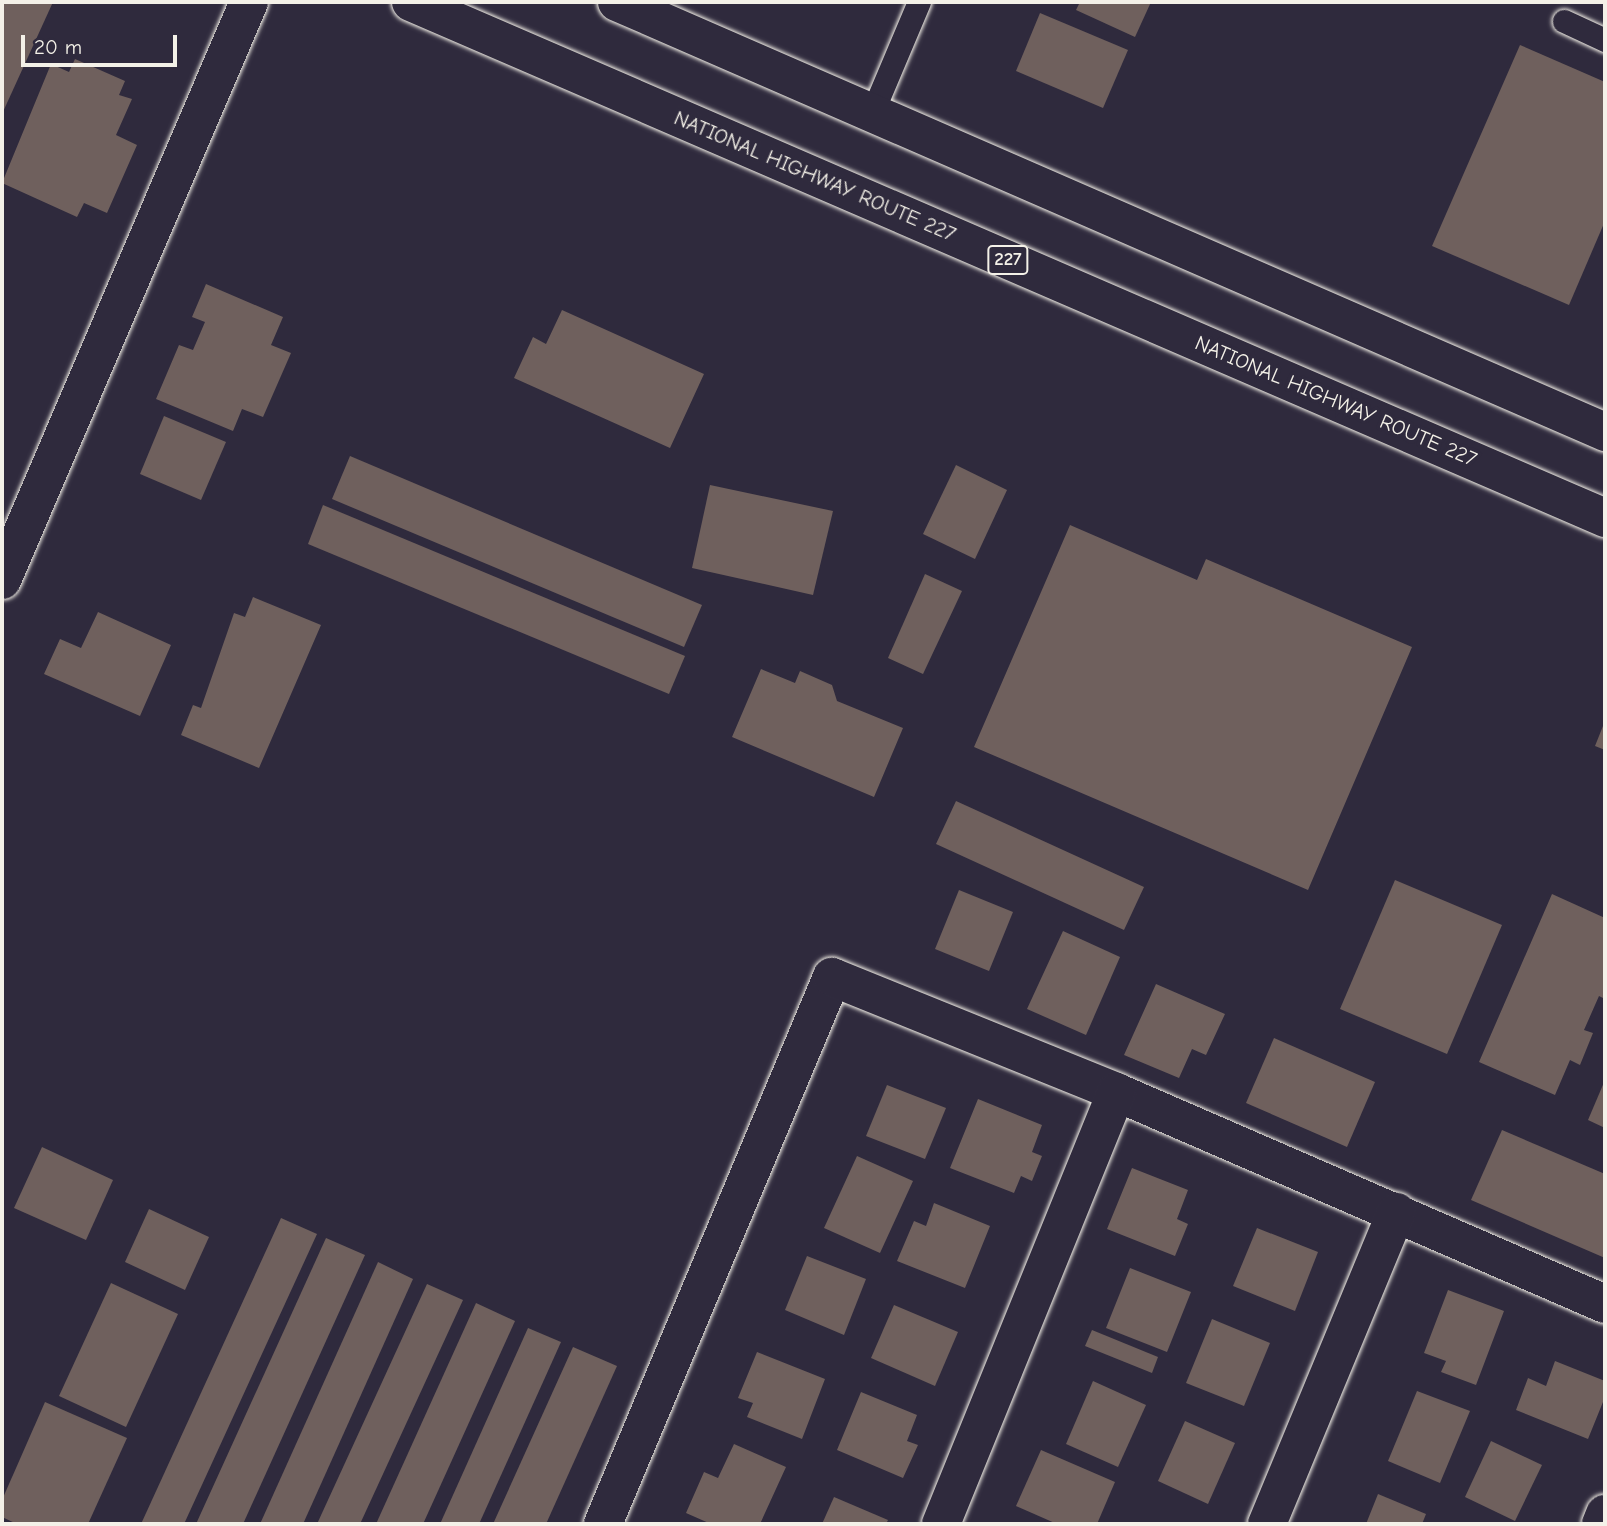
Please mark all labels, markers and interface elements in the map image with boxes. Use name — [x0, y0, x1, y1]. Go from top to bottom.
scale bar — [24, 21, 180, 65]
text: 20 m — [34, 35, 82, 59]
street label: NATIONAL HIGHWAY ROUTE 227 — [670, 105, 960, 247]
road number: 227 — [987, 244, 1029, 276]
street label: NATIONAL HIGHWAY ROUTE 227 — [1191, 330, 1481, 472]

